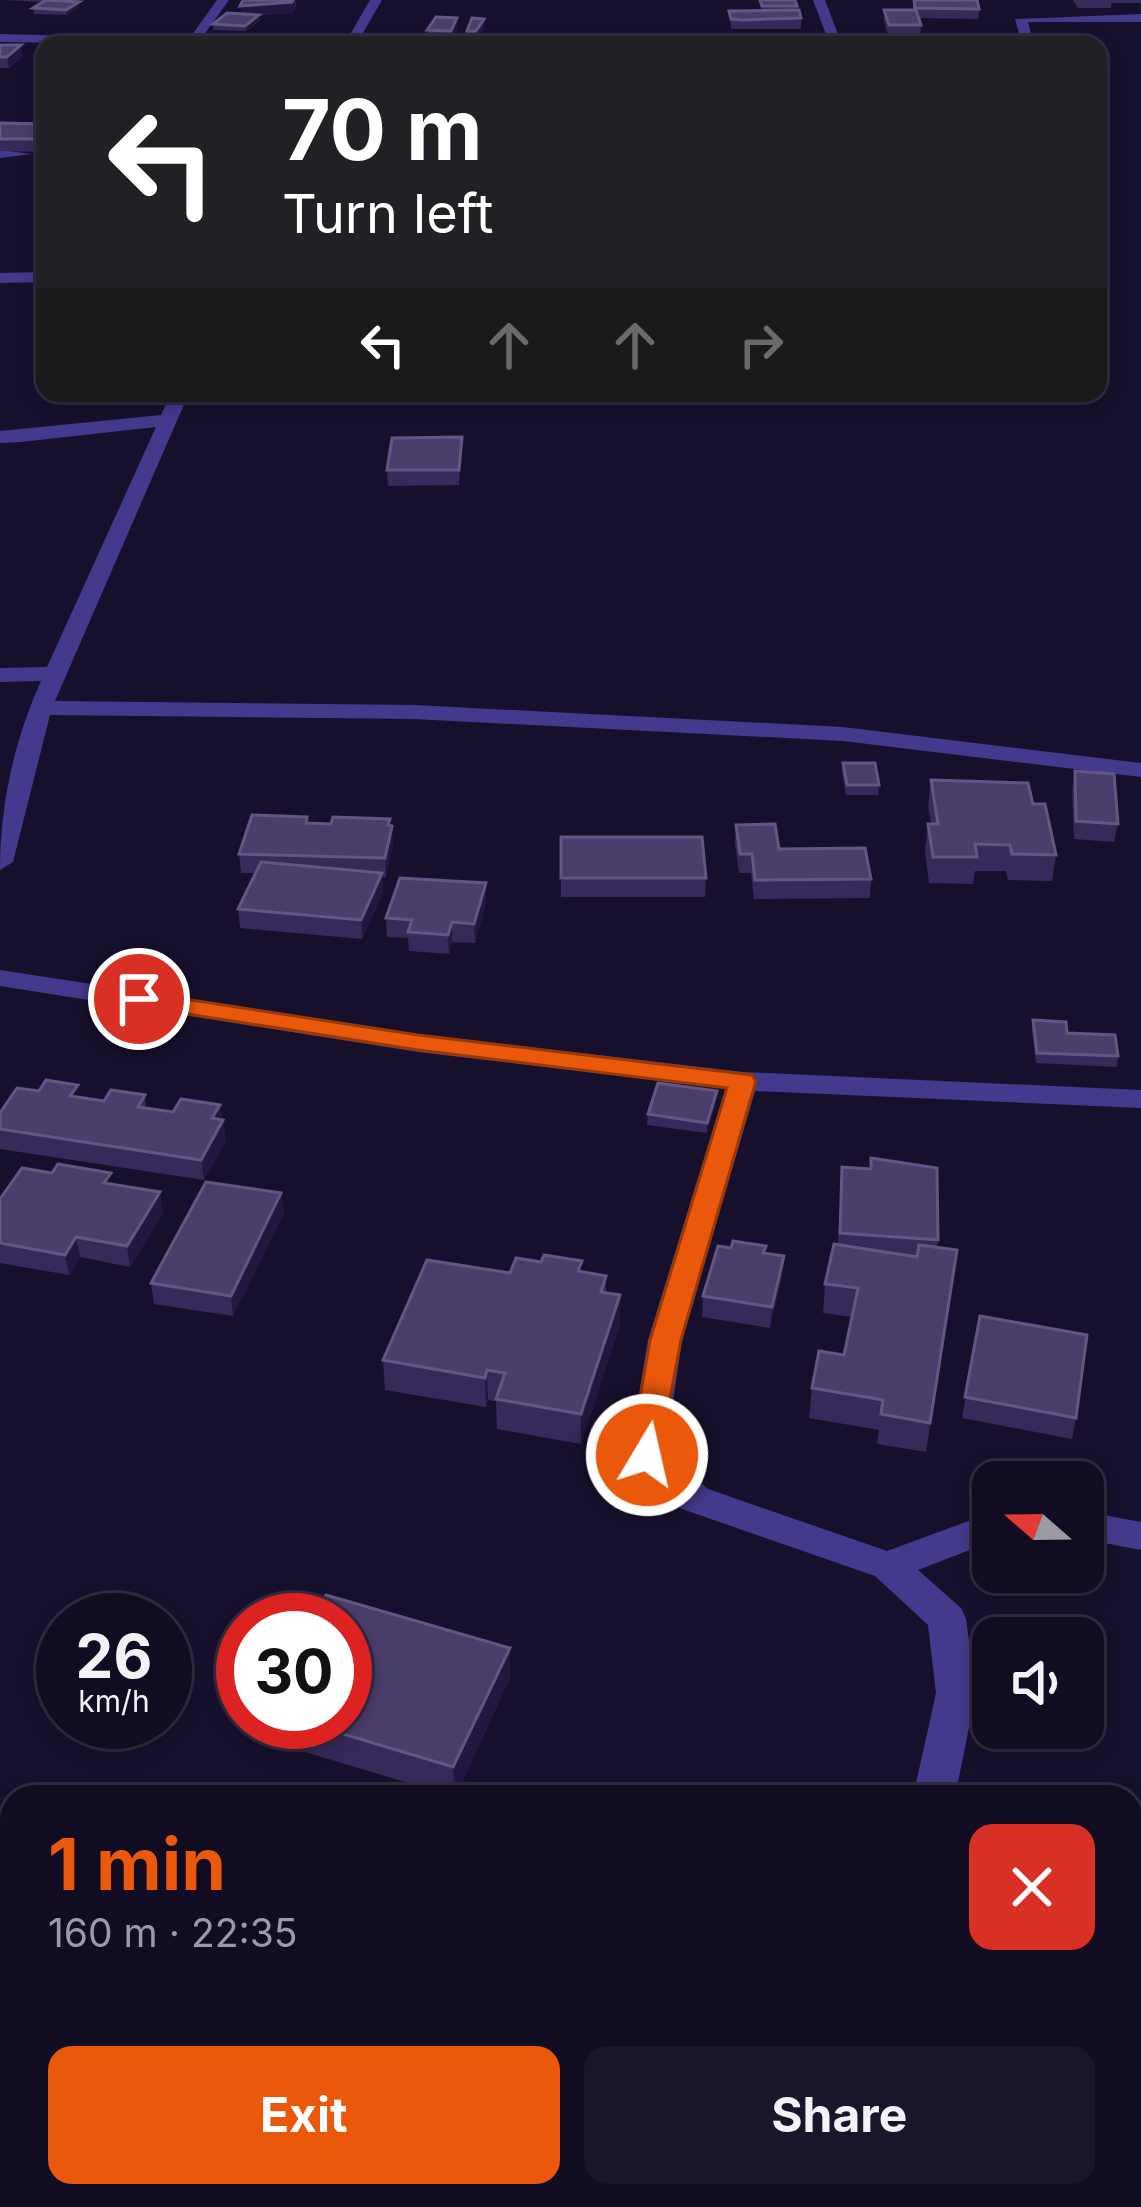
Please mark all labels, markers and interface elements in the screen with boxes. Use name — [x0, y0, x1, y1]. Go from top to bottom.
text: 70 m — [282, 79, 483, 180]
icon: left — [84, 84, 240, 240]
text: Turn left — [282, 181, 493, 246]
icon: left — [350, 312, 416, 378]
icon: ahead — [476, 312, 542, 378]
icon: ahead — [602, 312, 668, 378]
icon: right — [728, 312, 794, 378]
pin — [88, 948, 190, 1050]
icon: arrive — [106, 966, 172, 1032]
position arrow — [584, 1392, 710, 1518]
north arrow — [972, 1461, 1104, 1593]
map controls — [972, 1461, 1104, 1749]
speed limit sign: 30 — [216, 1593, 372, 1749]
button: sound — [972, 1617, 1104, 1749]
text: 26 — [76, 1620, 152, 1692]
text: km/h — [78, 1683, 150, 1719]
text: 1 min — [48, 1820, 226, 1907]
button: close — [969, 1824, 1095, 1950]
text: 160 m · 22:35 — [48, 1909, 298, 1956]
button: Exit — [48, 2046, 560, 2184]
button: Share — [584, 2046, 1095, 2184]

